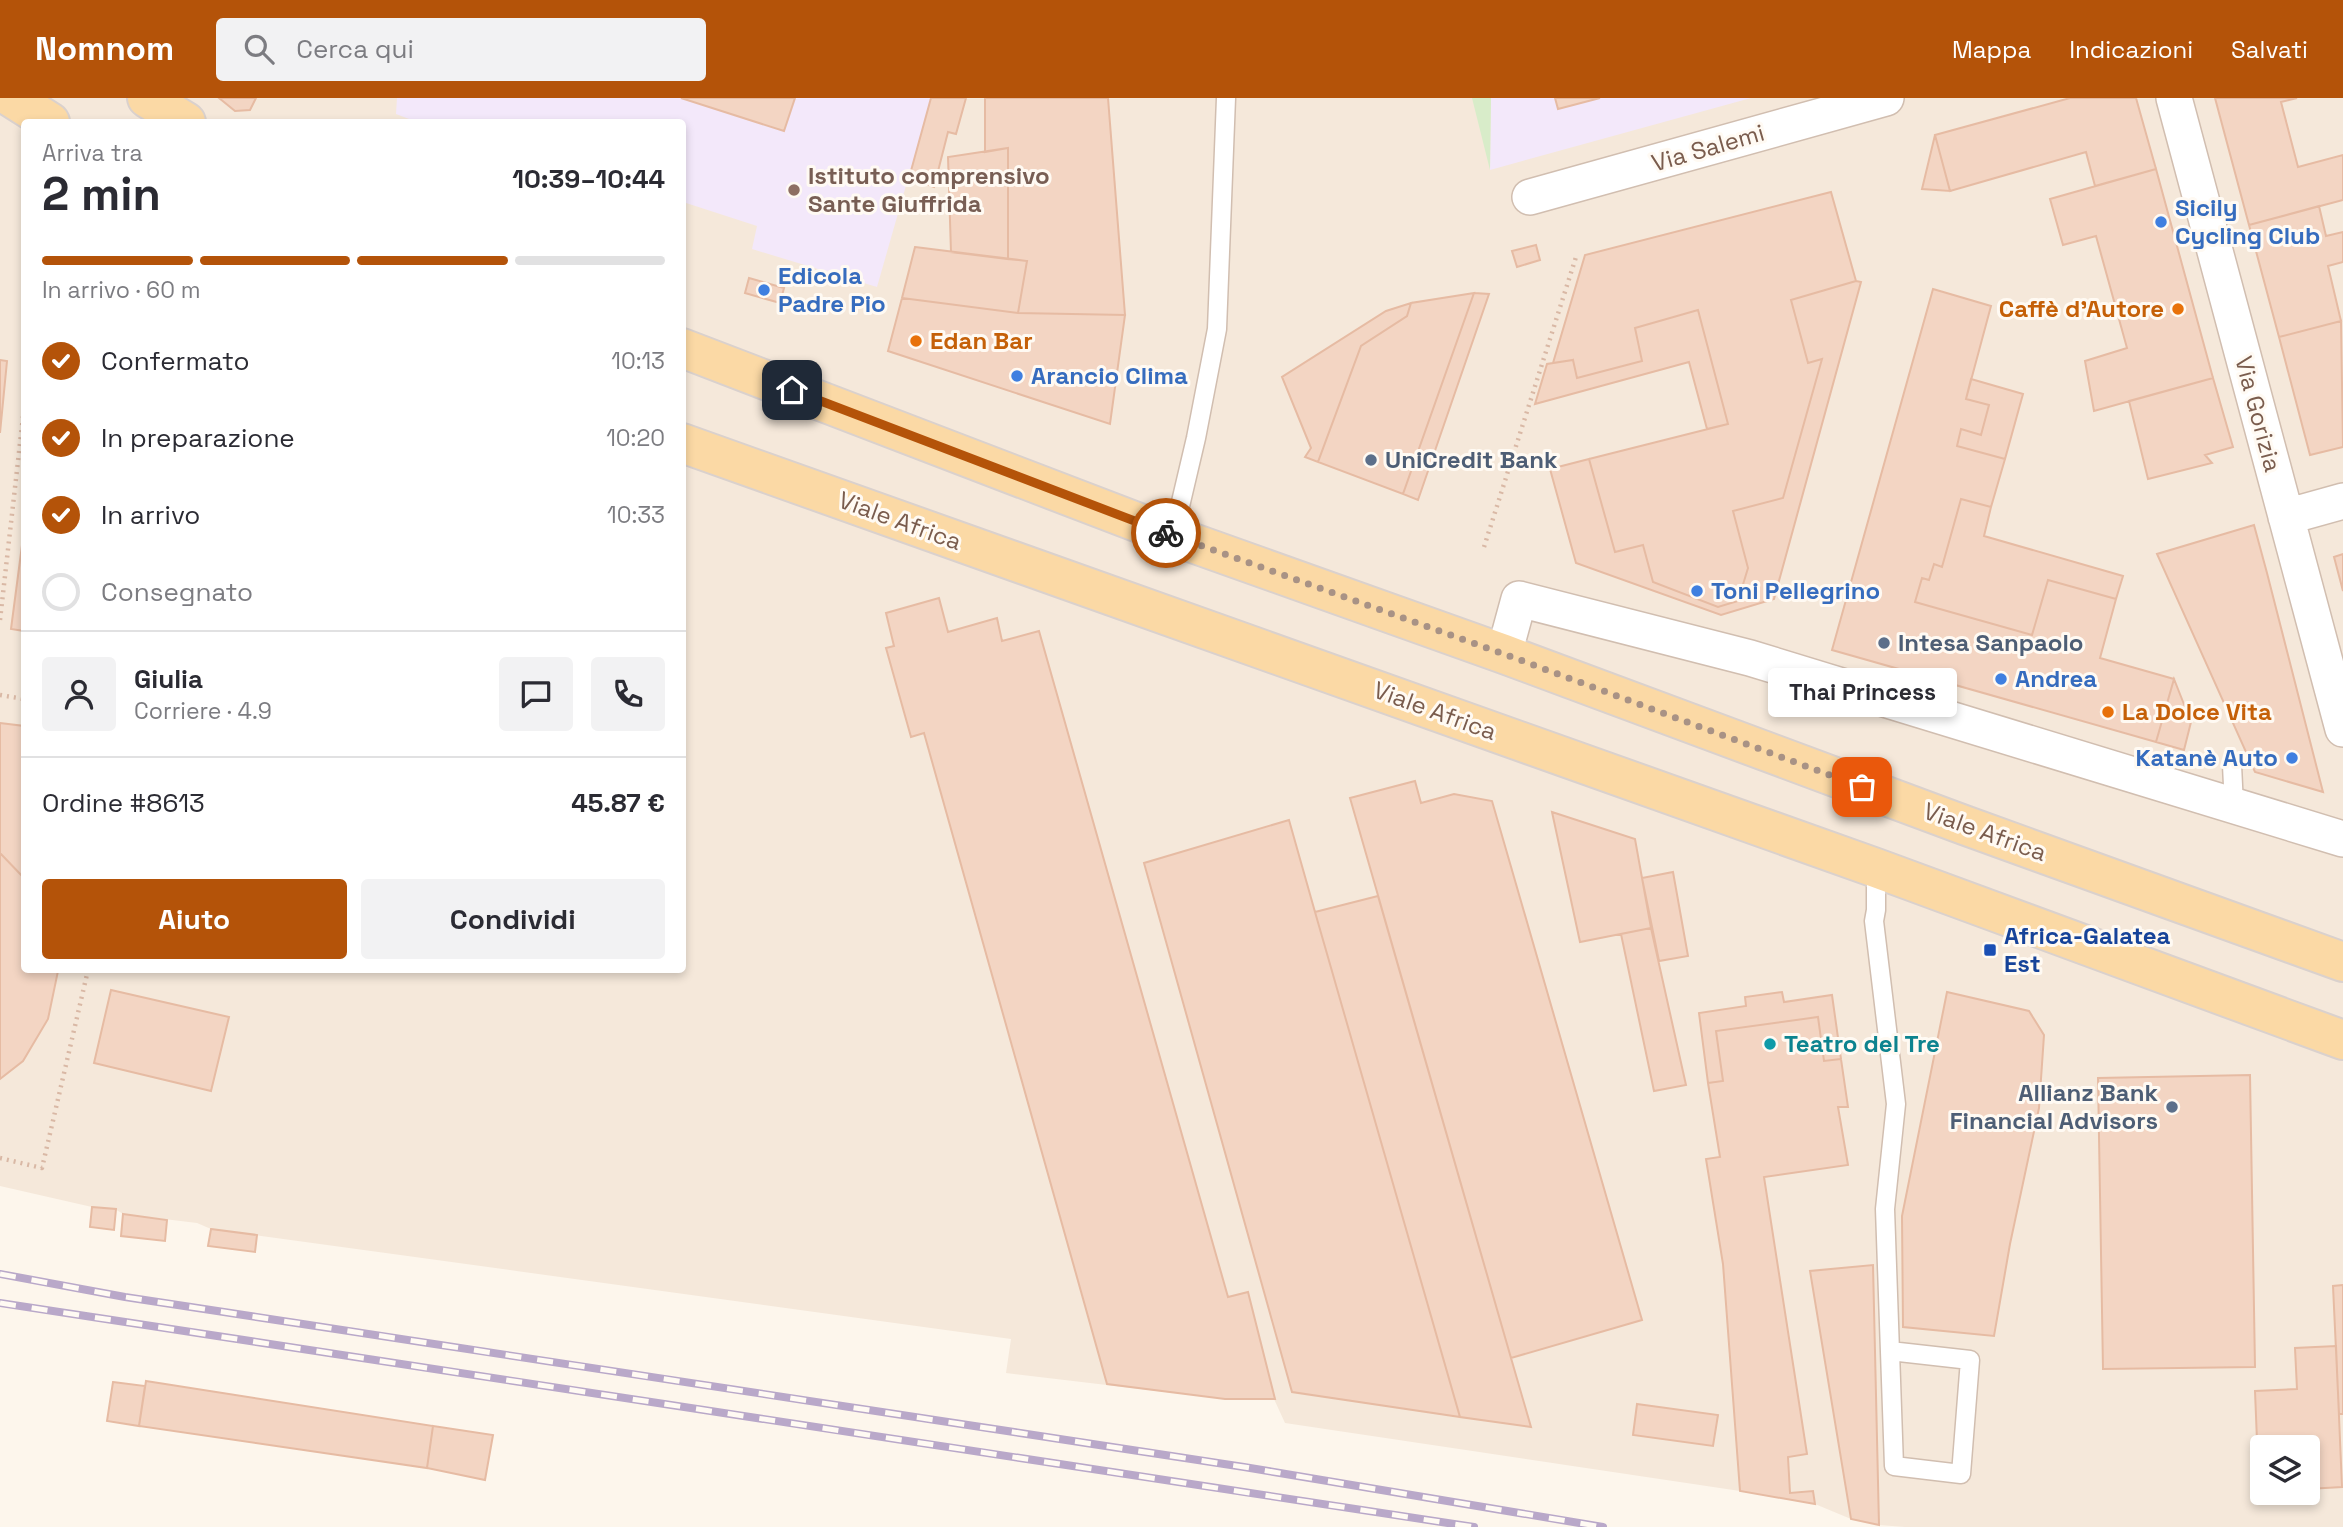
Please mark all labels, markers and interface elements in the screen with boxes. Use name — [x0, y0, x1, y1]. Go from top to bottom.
search box — [216, 18, 706, 81]
text: Nomnom — [35, 28, 174, 70]
icon: search — [240, 30, 278, 68]
text: Cerca qui — [296, 32, 414, 66]
text: Mappa — [1952, 34, 2031, 65]
text: Indicazioni — [2069, 34, 2193, 65]
text: Salvati — [2231, 34, 2308, 65]
street label: Via Salemi — [1648, 117, 1768, 178]
text: Arriva tra — [42, 138, 143, 168]
place label: Istituto comprensivo Sante Giuffrida — [808, 160, 1050, 219]
text: 10:39–10:44 — [512, 162, 665, 196]
text: 2 min — [42, 165, 161, 223]
marker: Istituto comprensivo Sante Giuffrida — [786, 182, 802, 198]
place label: Sicily Cycling Club — [2175, 192, 2320, 251]
marker: Sicily Cycling Club — [2153, 214, 2169, 230]
place label: Edicola Padre Pio — [778, 260, 886, 319]
text: In arrivo · 60 m — [42, 275, 201, 305]
marker: Edicola Padre Pio — [756, 282, 772, 298]
place label: Caffè d'Autore — [1999, 293, 2164, 324]
marker: Caffè d'Autore — [2170, 301, 2186, 317]
place label: Edan Bar — [930, 325, 1033, 356]
marker: Edan Bar — [908, 333, 924, 349]
icon: check — [42, 342, 80, 380]
text: Confermato — [101, 344, 249, 378]
text: 10:13 — [611, 346, 665, 376]
street label: Via Gorizia — [2228, 353, 2289, 475]
pin — [762, 360, 822, 420]
place label: Arancio Clima — [1031, 360, 1188, 391]
marker: Arancio Clima — [1009, 368, 1025, 384]
icon: home — [773, 371, 811, 409]
icon: check — [42, 419, 80, 457]
text: In preparazione — [101, 421, 295, 455]
text: 10:20 — [606, 423, 665, 453]
place label: UniCredit Bank — [1385, 444, 1558, 475]
marker: UniCredit Bank — [1363, 452, 1379, 468]
street label: Viale Africa — [834, 484, 966, 557]
icon: check — [42, 496, 80, 534]
text: In arrivo — [101, 498, 200, 532]
courier — [1131, 498, 1201, 568]
text: 10:33 — [607, 500, 665, 530]
icon: bike — [1147, 514, 1185, 552]
text: Consegnato — [101, 575, 253, 609]
place label: Toni Pellegrino — [1711, 575, 1880, 606]
marker: Toni Pellegrino — [1689, 583, 1705, 599]
place label: Intesa Sanpaolo — [1898, 627, 2084, 658]
marker: Intesa Sanpaolo — [1876, 635, 1892, 651]
button: person — [42, 657, 116, 731]
button: chat — [499, 657, 573, 731]
button: phone — [591, 657, 665, 731]
text: Giulia — [134, 662, 203, 696]
place label: Andrea — [2015, 663, 2097, 694]
callout: Thai Princess — [1768, 668, 1956, 717]
marker: Andrea — [1993, 671, 2009, 687]
street label: Viale Africa — [1369, 674, 1501, 747]
text: Thai Princess — [1789, 677, 1936, 707]
text: Corriere · 4.9 — [134, 696, 272, 726]
place label: La Dolce Vita — [2122, 696, 2272, 727]
marker: La Dolce Vita — [2100, 704, 2116, 720]
place label: Katanè Auto — [2136, 742, 2278, 773]
marker: Katanè Auto — [2284, 750, 2300, 766]
pin — [1832, 757, 1892, 817]
icon: bag — [1843, 768, 1881, 806]
text: Ordine #8613 — [42, 786, 205, 820]
text: 45.87 € — [571, 786, 665, 820]
street label: Viale Africa — [1919, 795, 2051, 868]
button: Aiuto — [42, 879, 347, 959]
button: Condividi — [361, 879, 665, 959]
place label: Africa-Galatea Est — [2004, 920, 2171, 979]
marker: Africa-Galatea Est — [1982, 942, 1998, 958]
place label: Teatro del Tre — [1784, 1028, 1940, 1059]
marker: Teatro del Tre — [1762, 1036, 1778, 1052]
place label: Allianz Bank Financial Advisors — [1950, 1077, 2158, 1136]
marker: Allianz Bank Financial Advisors — [2164, 1099, 2180, 1115]
map controls — [2250, 1435, 2320, 1505]
button: layers — [2250, 1435, 2320, 1505]

